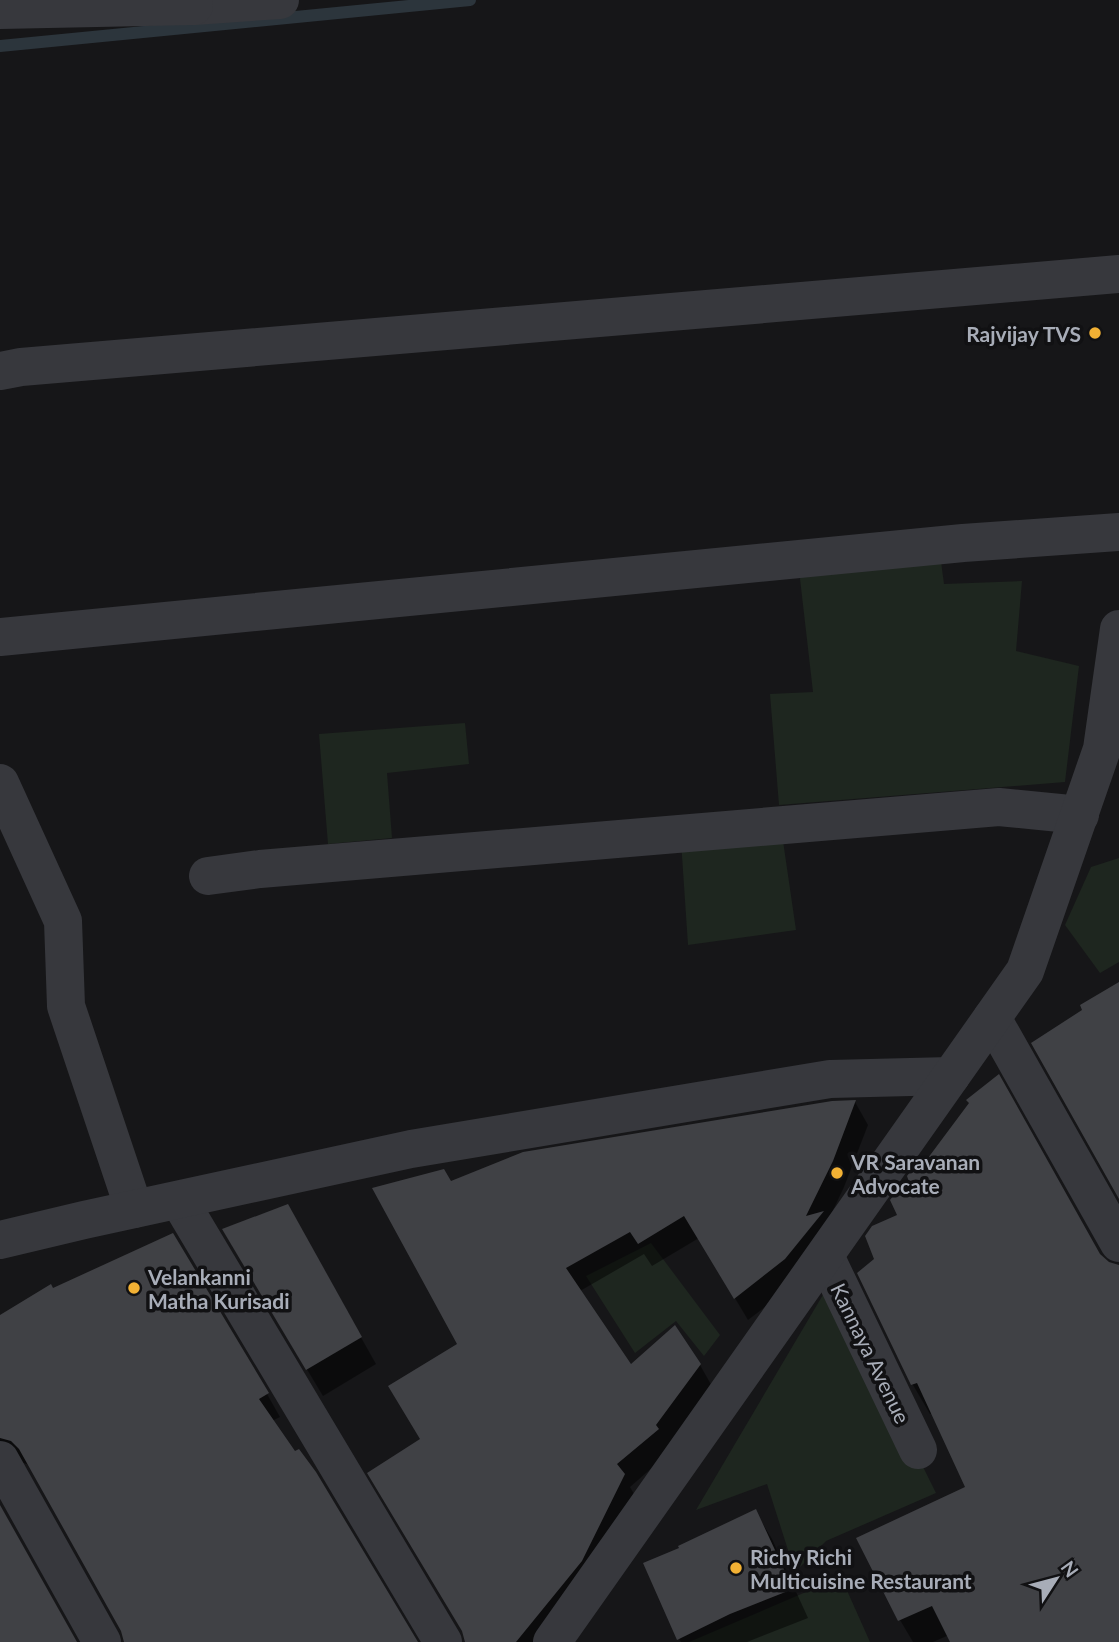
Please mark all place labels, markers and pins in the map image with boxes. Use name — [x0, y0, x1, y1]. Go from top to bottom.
place label: Rajvijay TVS — [966, 321, 1081, 346]
marker: Rajvijay TVS — [1087, 325, 1103, 341]
place label: VR Saravanan Advocate — [850, 1149, 980, 1198]
marker: VR Saravanan Advocate — [829, 1165, 845, 1181]
place label: Velankanni Matha Kurisadi — [147, 1264, 290, 1313]
marker: Velankanni Matha Kurisadi — [126, 1280, 142, 1296]
place label: Richy Richi Multicuisine Restaurant — [750, 1544, 972, 1593]
marker: Richy Richi Multicuisine Restaurant — [728, 1560, 744, 1576]

